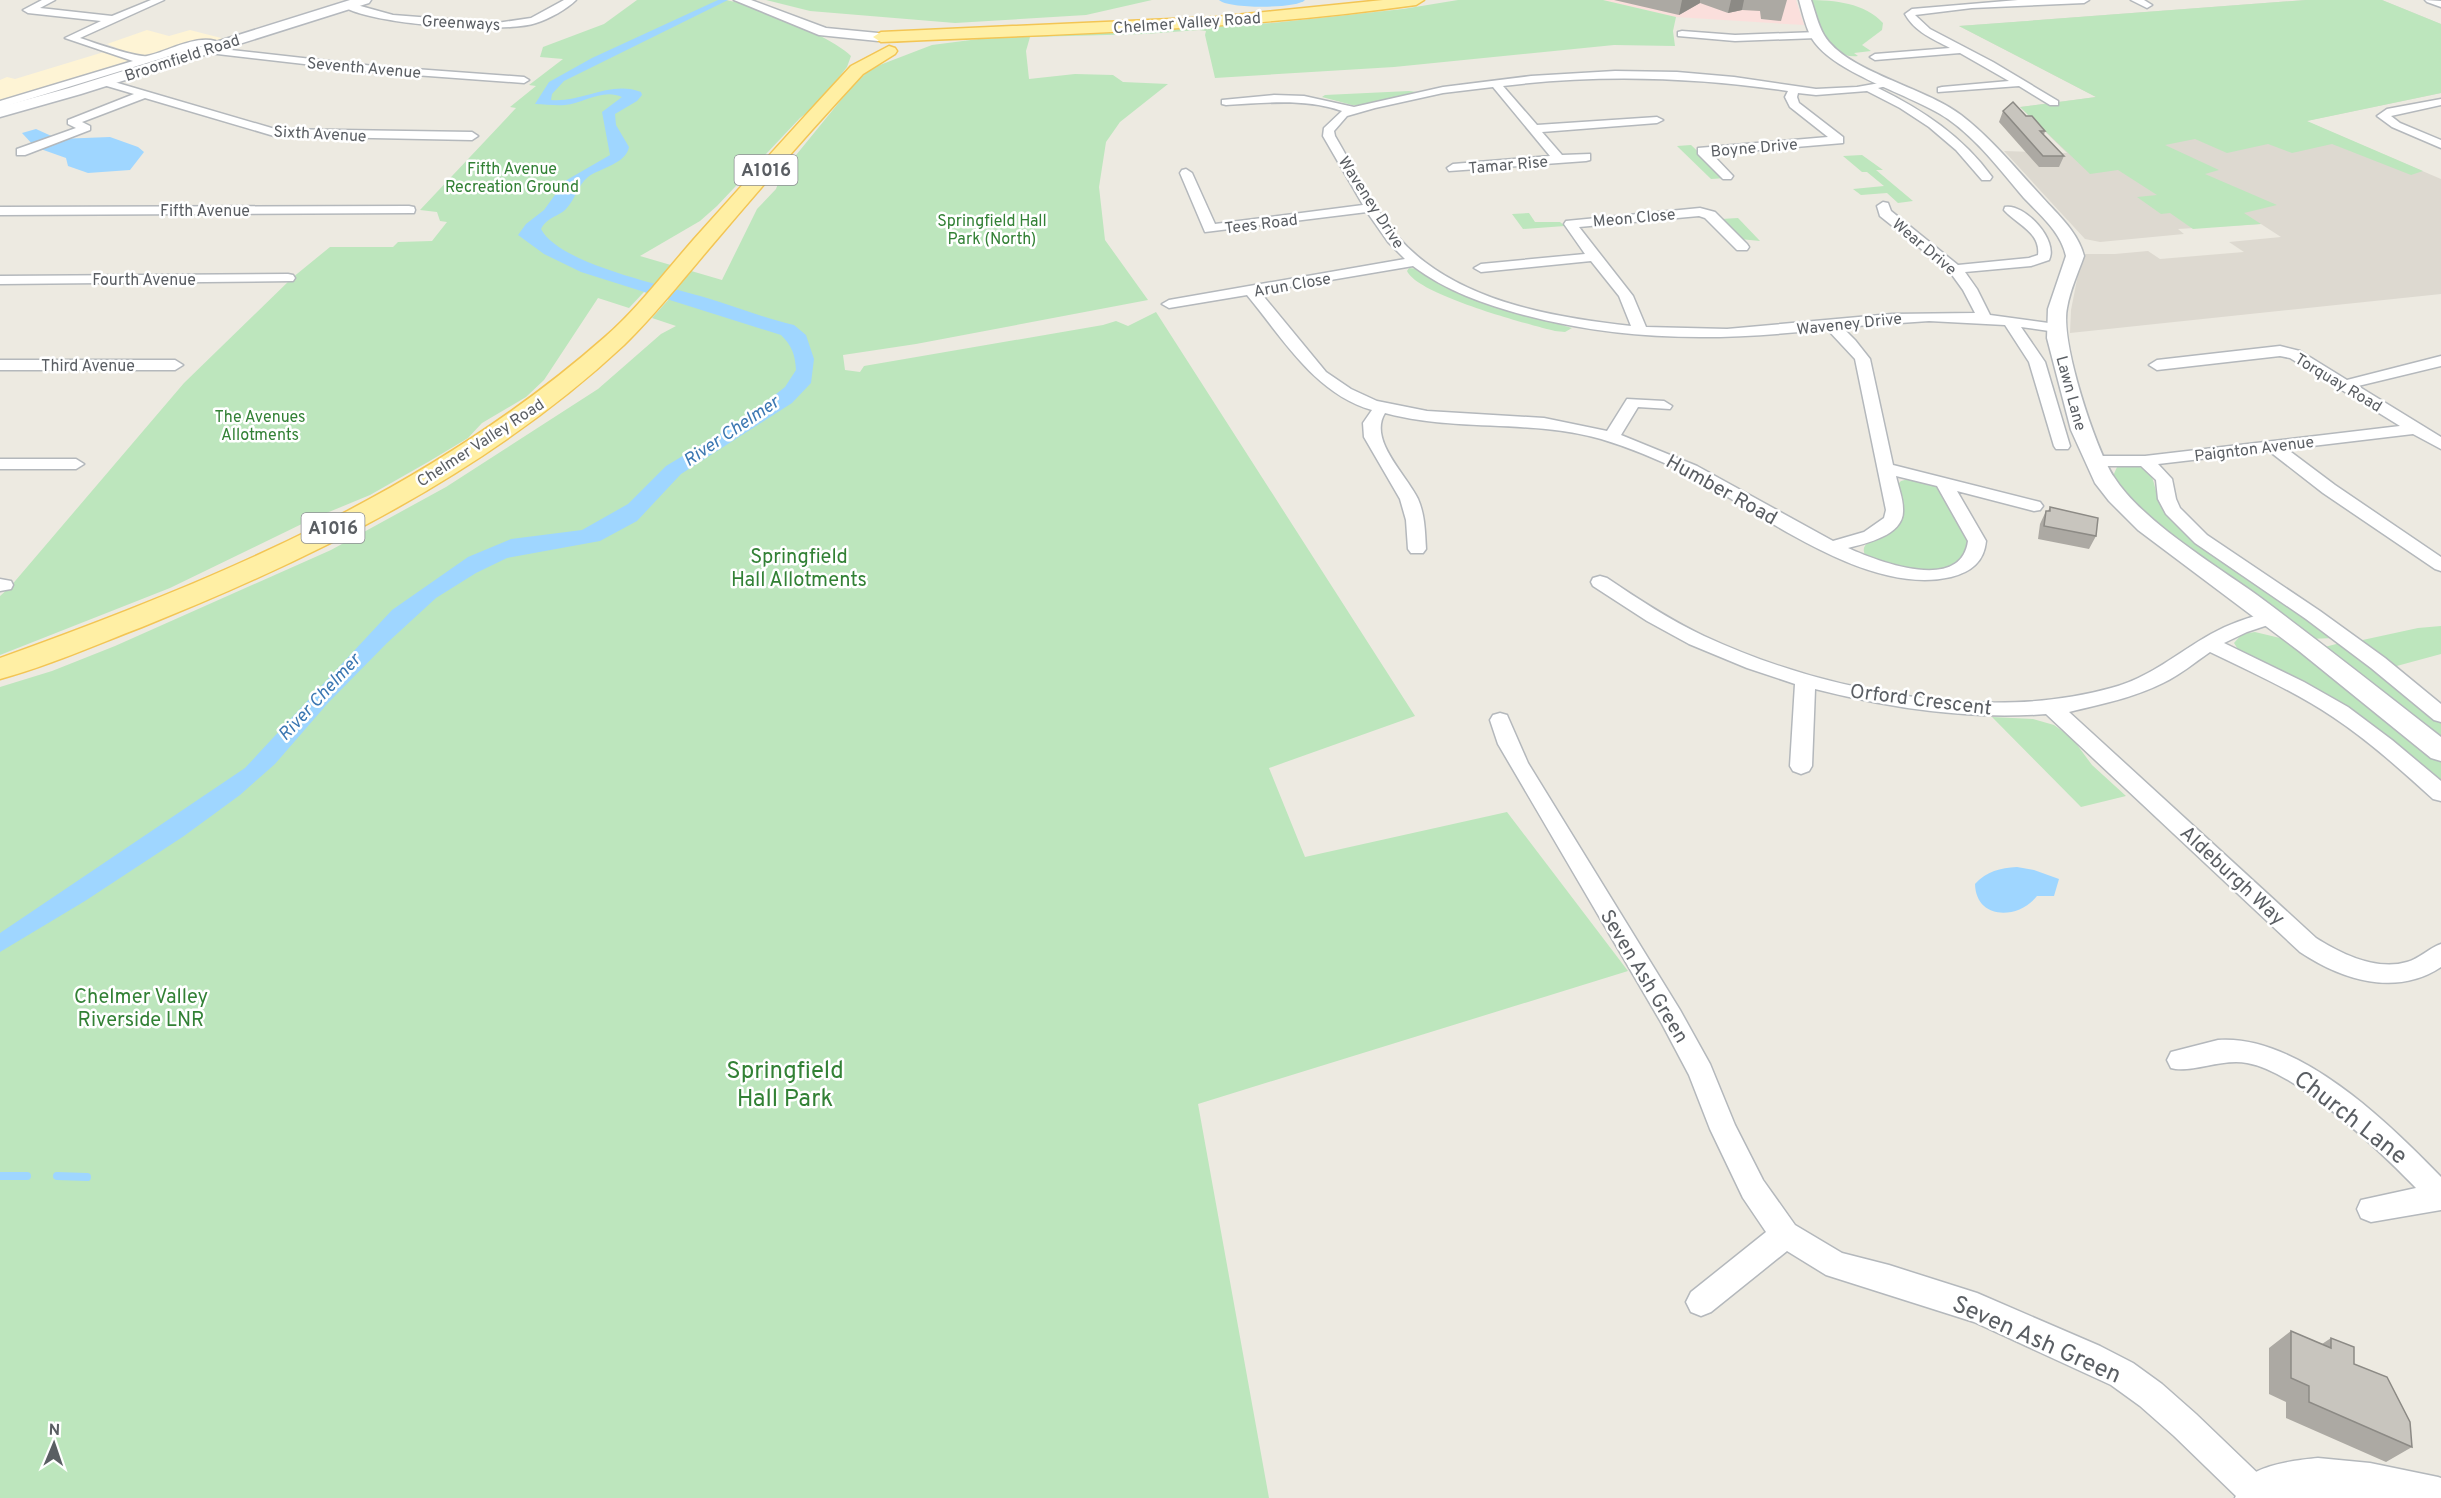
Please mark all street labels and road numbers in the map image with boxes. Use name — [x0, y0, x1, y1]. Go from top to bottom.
street label: Chelmer Valley Road — [1113, 9, 1262, 39]
street label: Greenways — [421, 12, 501, 36]
street label: Broomfield Road — [123, 31, 243, 87]
street label: Seventh Avenue — [306, 54, 422, 84]
street label: Sixth Avenue — [273, 123, 367, 147]
street label: Boyne Drive — [1710, 135, 1799, 163]
street label: Waveney Drive — [1333, 153, 1408, 253]
street label: Tamar Rise — [1468, 153, 1549, 179]
road number: A1016 — [734, 155, 798, 185]
street label: Fifth Avenue — [160, 202, 250, 222]
street label: Meon Close — [1592, 205, 1676, 233]
street label: Tees Road — [1224, 211, 1299, 239]
street label: Wear Drive — [1887, 215, 1960, 280]
street label: Arun Close — [1252, 269, 1333, 303]
street label: Fourth Avenue — [92, 271, 196, 291]
street label: Waveney Drive — [1795, 310, 1903, 340]
street label: Torquay Road — [2291, 350, 2385, 418]
street label: Lawn Lane — [2050, 354, 2090, 433]
street label: Third Avenue — [41, 357, 135, 377]
street label: Chelmer Valley Road — [414, 395, 549, 492]
street label: Paignton Avenue — [2193, 433, 2315, 467]
street label: Humber Road — [1661, 449, 1781, 532]
road number: A1016 — [302, 513, 364, 543]
street label: Orford Crescent — [1848, 679, 1993, 723]
street label: Aldeburgh Way — [2173, 821, 2290, 932]
street label: Seven Ash Green — [1593, 905, 1693, 1049]
street label: Church Lane — [2287, 1065, 2412, 1172]
street label: Seven Ash Green — [1947, 1290, 2125, 1391]

